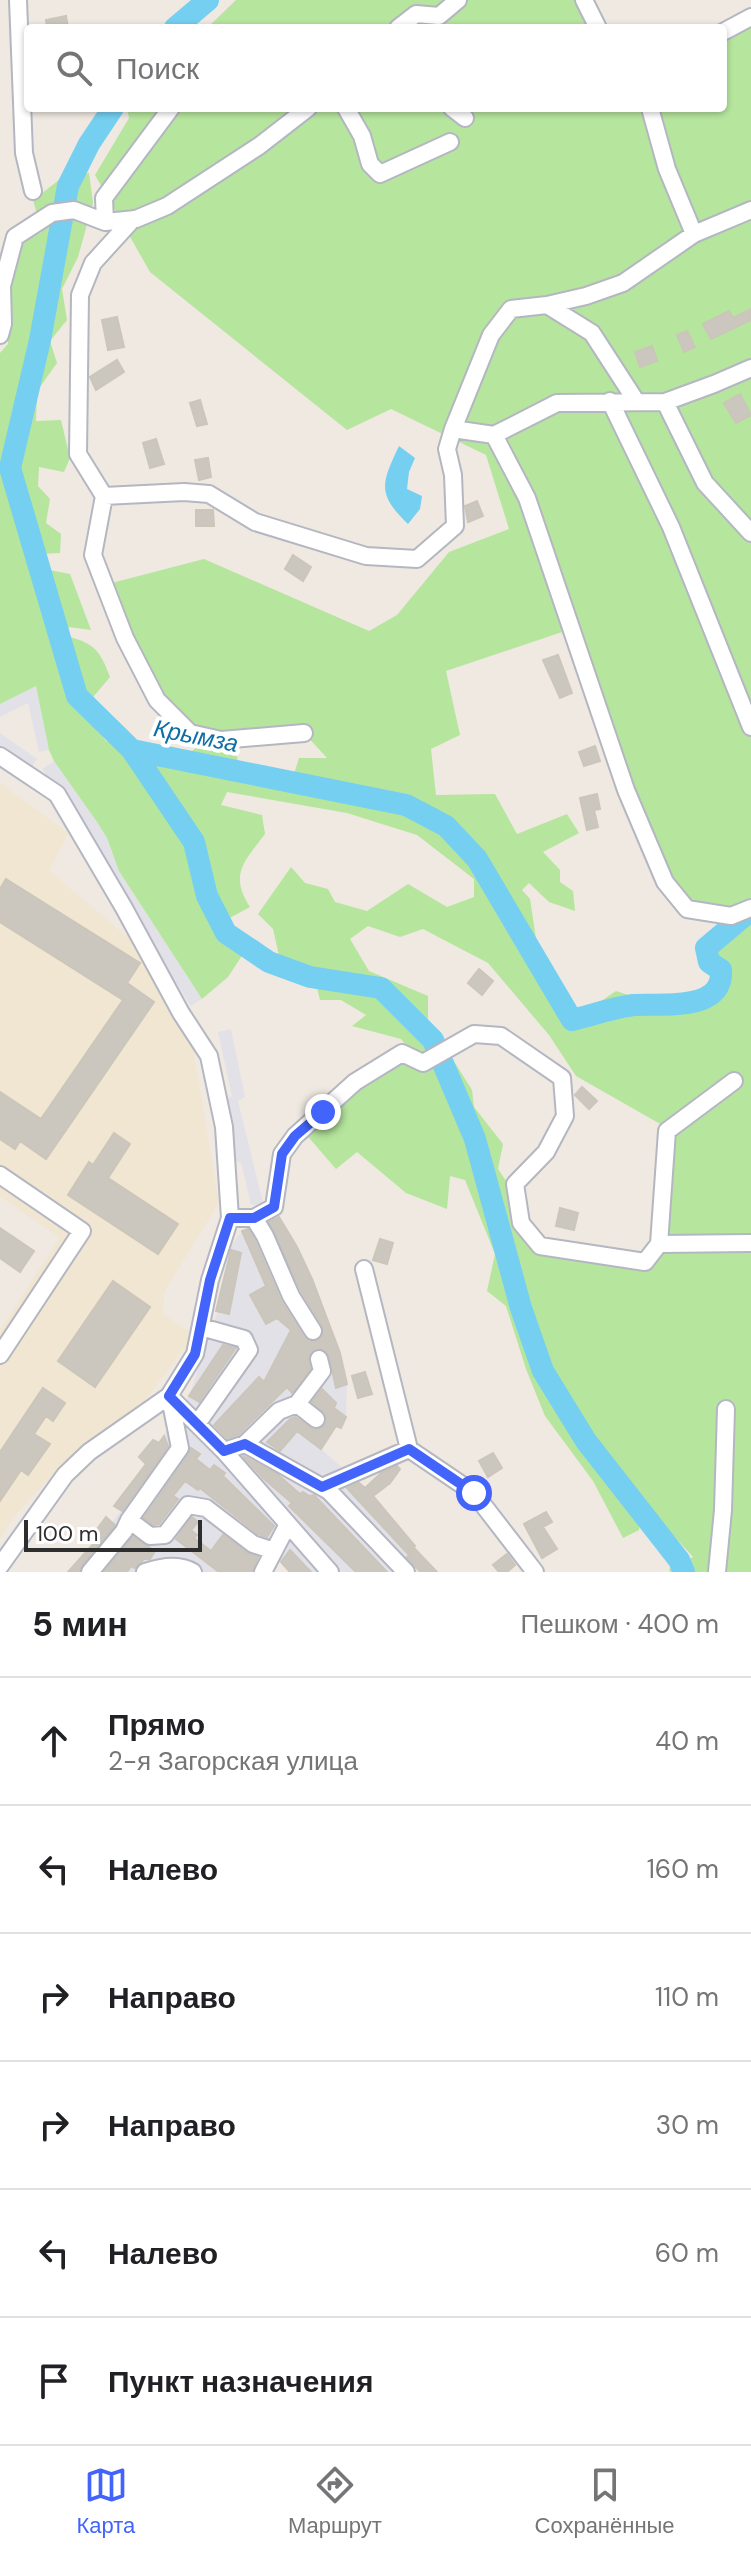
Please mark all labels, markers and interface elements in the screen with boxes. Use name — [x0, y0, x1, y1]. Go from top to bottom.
search box — [24, 24, 727, 112]
icon: search — [52, 46, 96, 90]
text: Поиск — [116, 49, 199, 88]
water label: Крымза — [151, 712, 241, 759]
route end — [305, 1094, 341, 1130]
route start — [456, 1475, 492, 1511]
scale bar — [24, 1516, 202, 1552]
text: 100 m — [36, 1519, 98, 1548]
text: 5 мин — [32, 1602, 128, 1647]
text: Пешком · 400 m — [521, 1607, 719, 1641]
text: Прямо — [108, 1705, 205, 1744]
icon: ahead — [32, 1719, 76, 1763]
text: 40 m — [655, 1724, 719, 1758]
text: 2-я Загорская улица — [108, 1744, 358, 1778]
icon: left — [32, 1847, 76, 1891]
text: Налево — [108, 1850, 218, 1889]
text: 160 m — [647, 1852, 719, 1886]
icon: right — [32, 1975, 76, 2019]
text: Направо — [108, 1978, 236, 2017]
text: 110 m — [655, 1980, 719, 2014]
icon: right — [32, 2103, 76, 2147]
text: Направо — [108, 2106, 236, 2145]
text: 30 m — [656, 2108, 719, 2142]
icon: left — [32, 2231, 76, 2275]
text: Налево — [108, 2234, 218, 2273]
text: 60 m — [655, 2236, 719, 2270]
icon: arrive — [32, 2359, 76, 2403]
text: Пункт назначения — [108, 2362, 373, 2401]
tab: Карта — [76, 2463, 135, 2540]
tab: Маршрут — [288, 2463, 382, 2540]
tab: Сохранённые — [535, 2463, 675, 2540]

